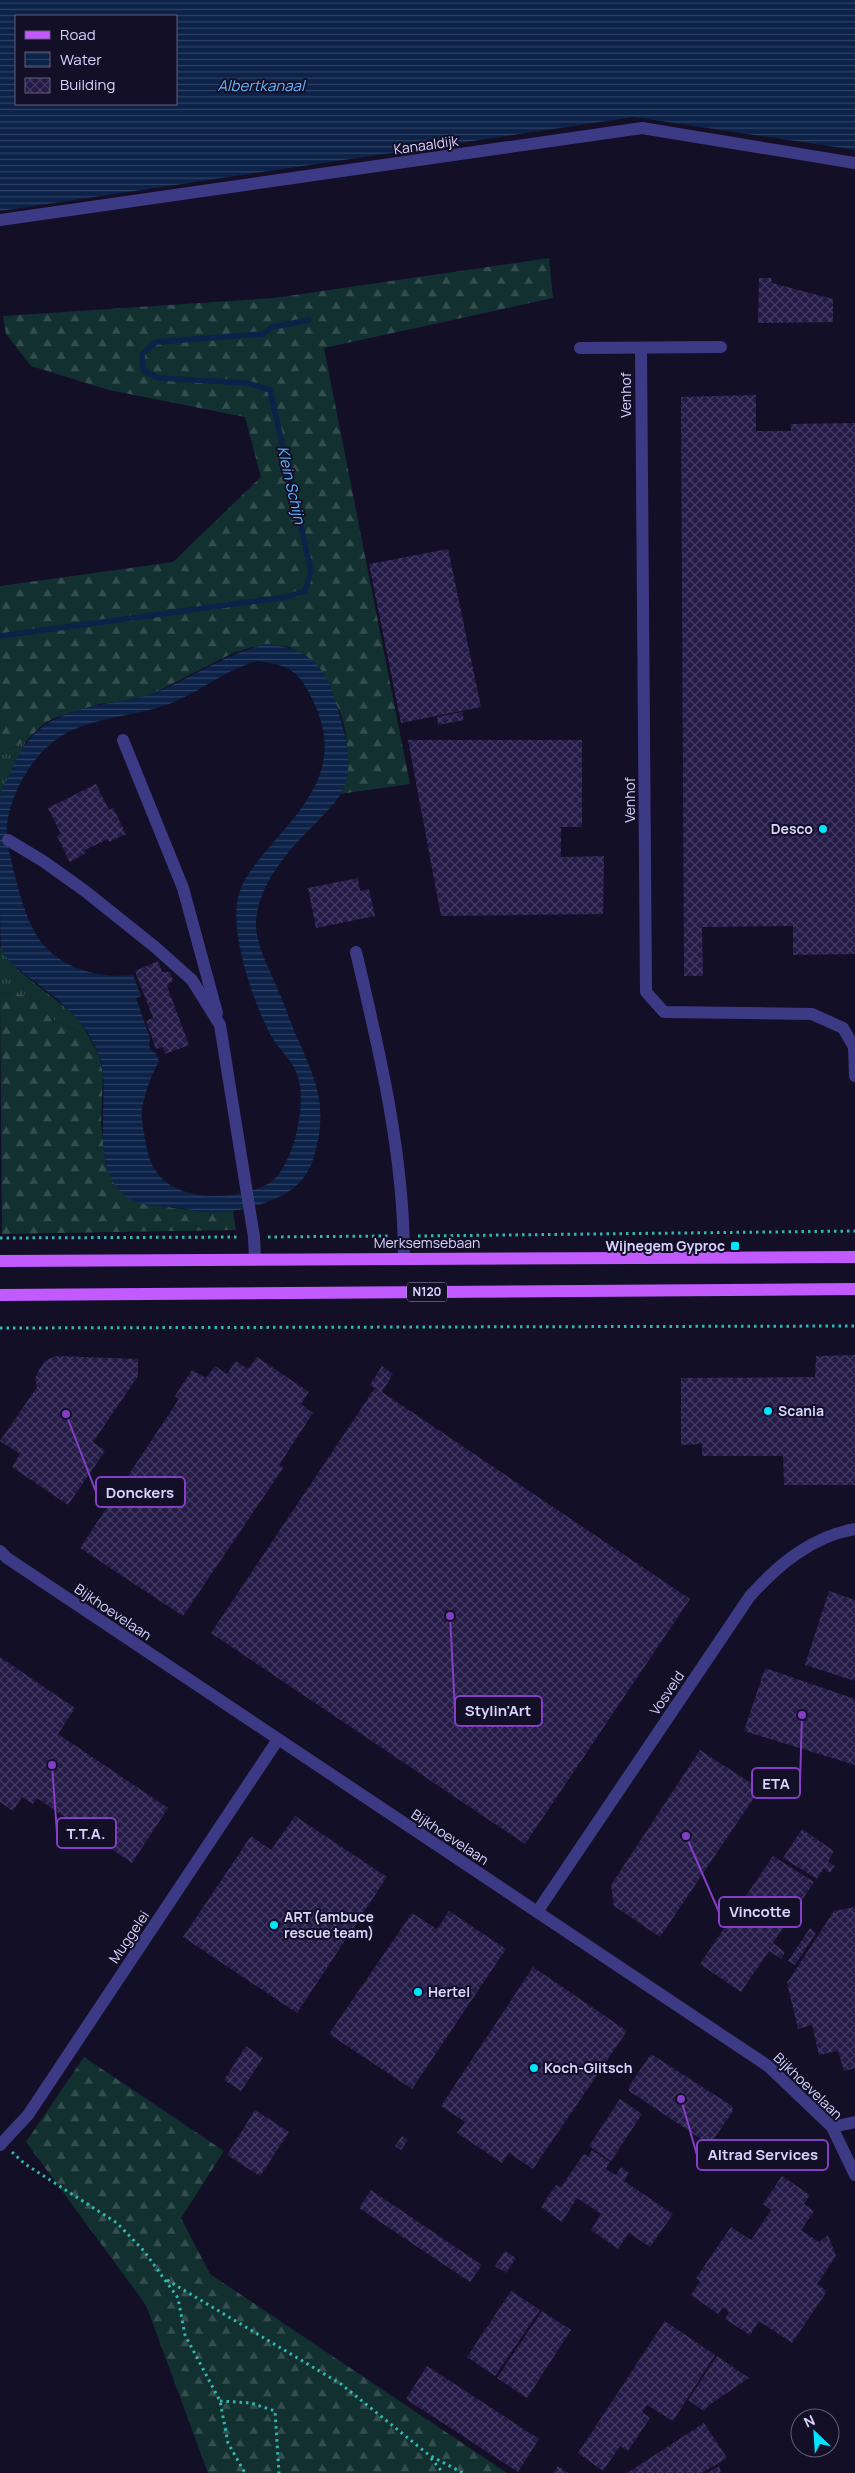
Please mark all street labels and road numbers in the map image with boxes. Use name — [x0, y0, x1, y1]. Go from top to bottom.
street label: Kanaaldijk — [392, 130, 461, 158]
street label: Venhof — [616, 372, 635, 418]
street label: Venhof — [620, 777, 639, 823]
street label: Merksemsebaan — [374, 1233, 480, 1252]
road number: N120 — [407, 1282, 447, 1301]
street label: Bijkhoevelaan — [71, 1579, 155, 1644]
street label: Vosveld — [645, 1667, 688, 1719]
street label: Bijkhoevelaan — [408, 1804, 493, 1869]
street label: Muggelei — [104, 1907, 153, 1967]
street label: Bijkhoevelaan — [770, 2048, 847, 2123]

